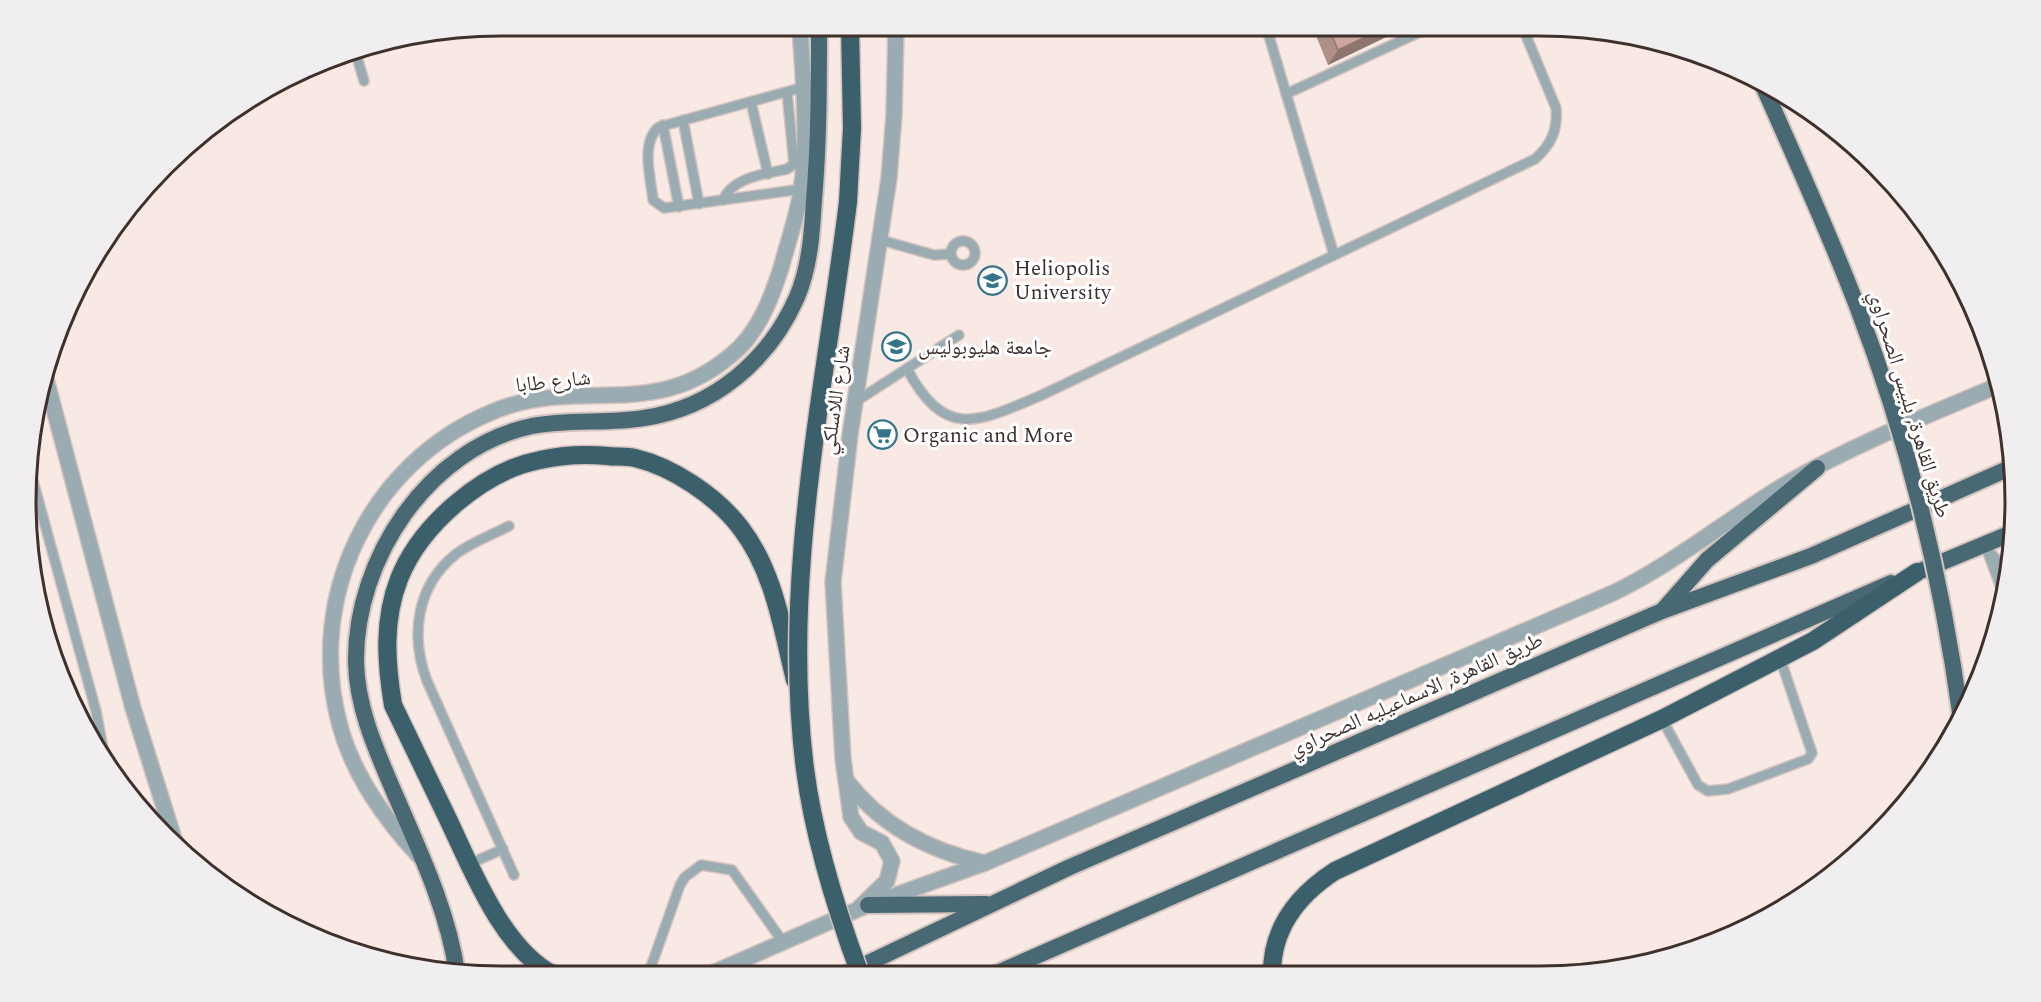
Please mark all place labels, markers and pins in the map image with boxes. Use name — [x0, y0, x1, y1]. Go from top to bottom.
place label: Heliopolis University — [1014, 253, 1112, 309]
school or university icon: Heliopolis University — [977, 264, 1009, 296]
school or university icon: جامعة هليوبوليس — [881, 331, 913, 363]
place label: جامعة هليوبوليس — [918, 332, 1052, 364]
supermarket icon: Organic and More — [866, 419, 898, 451]
place label: Organic and More — [903, 420, 1073, 452]

